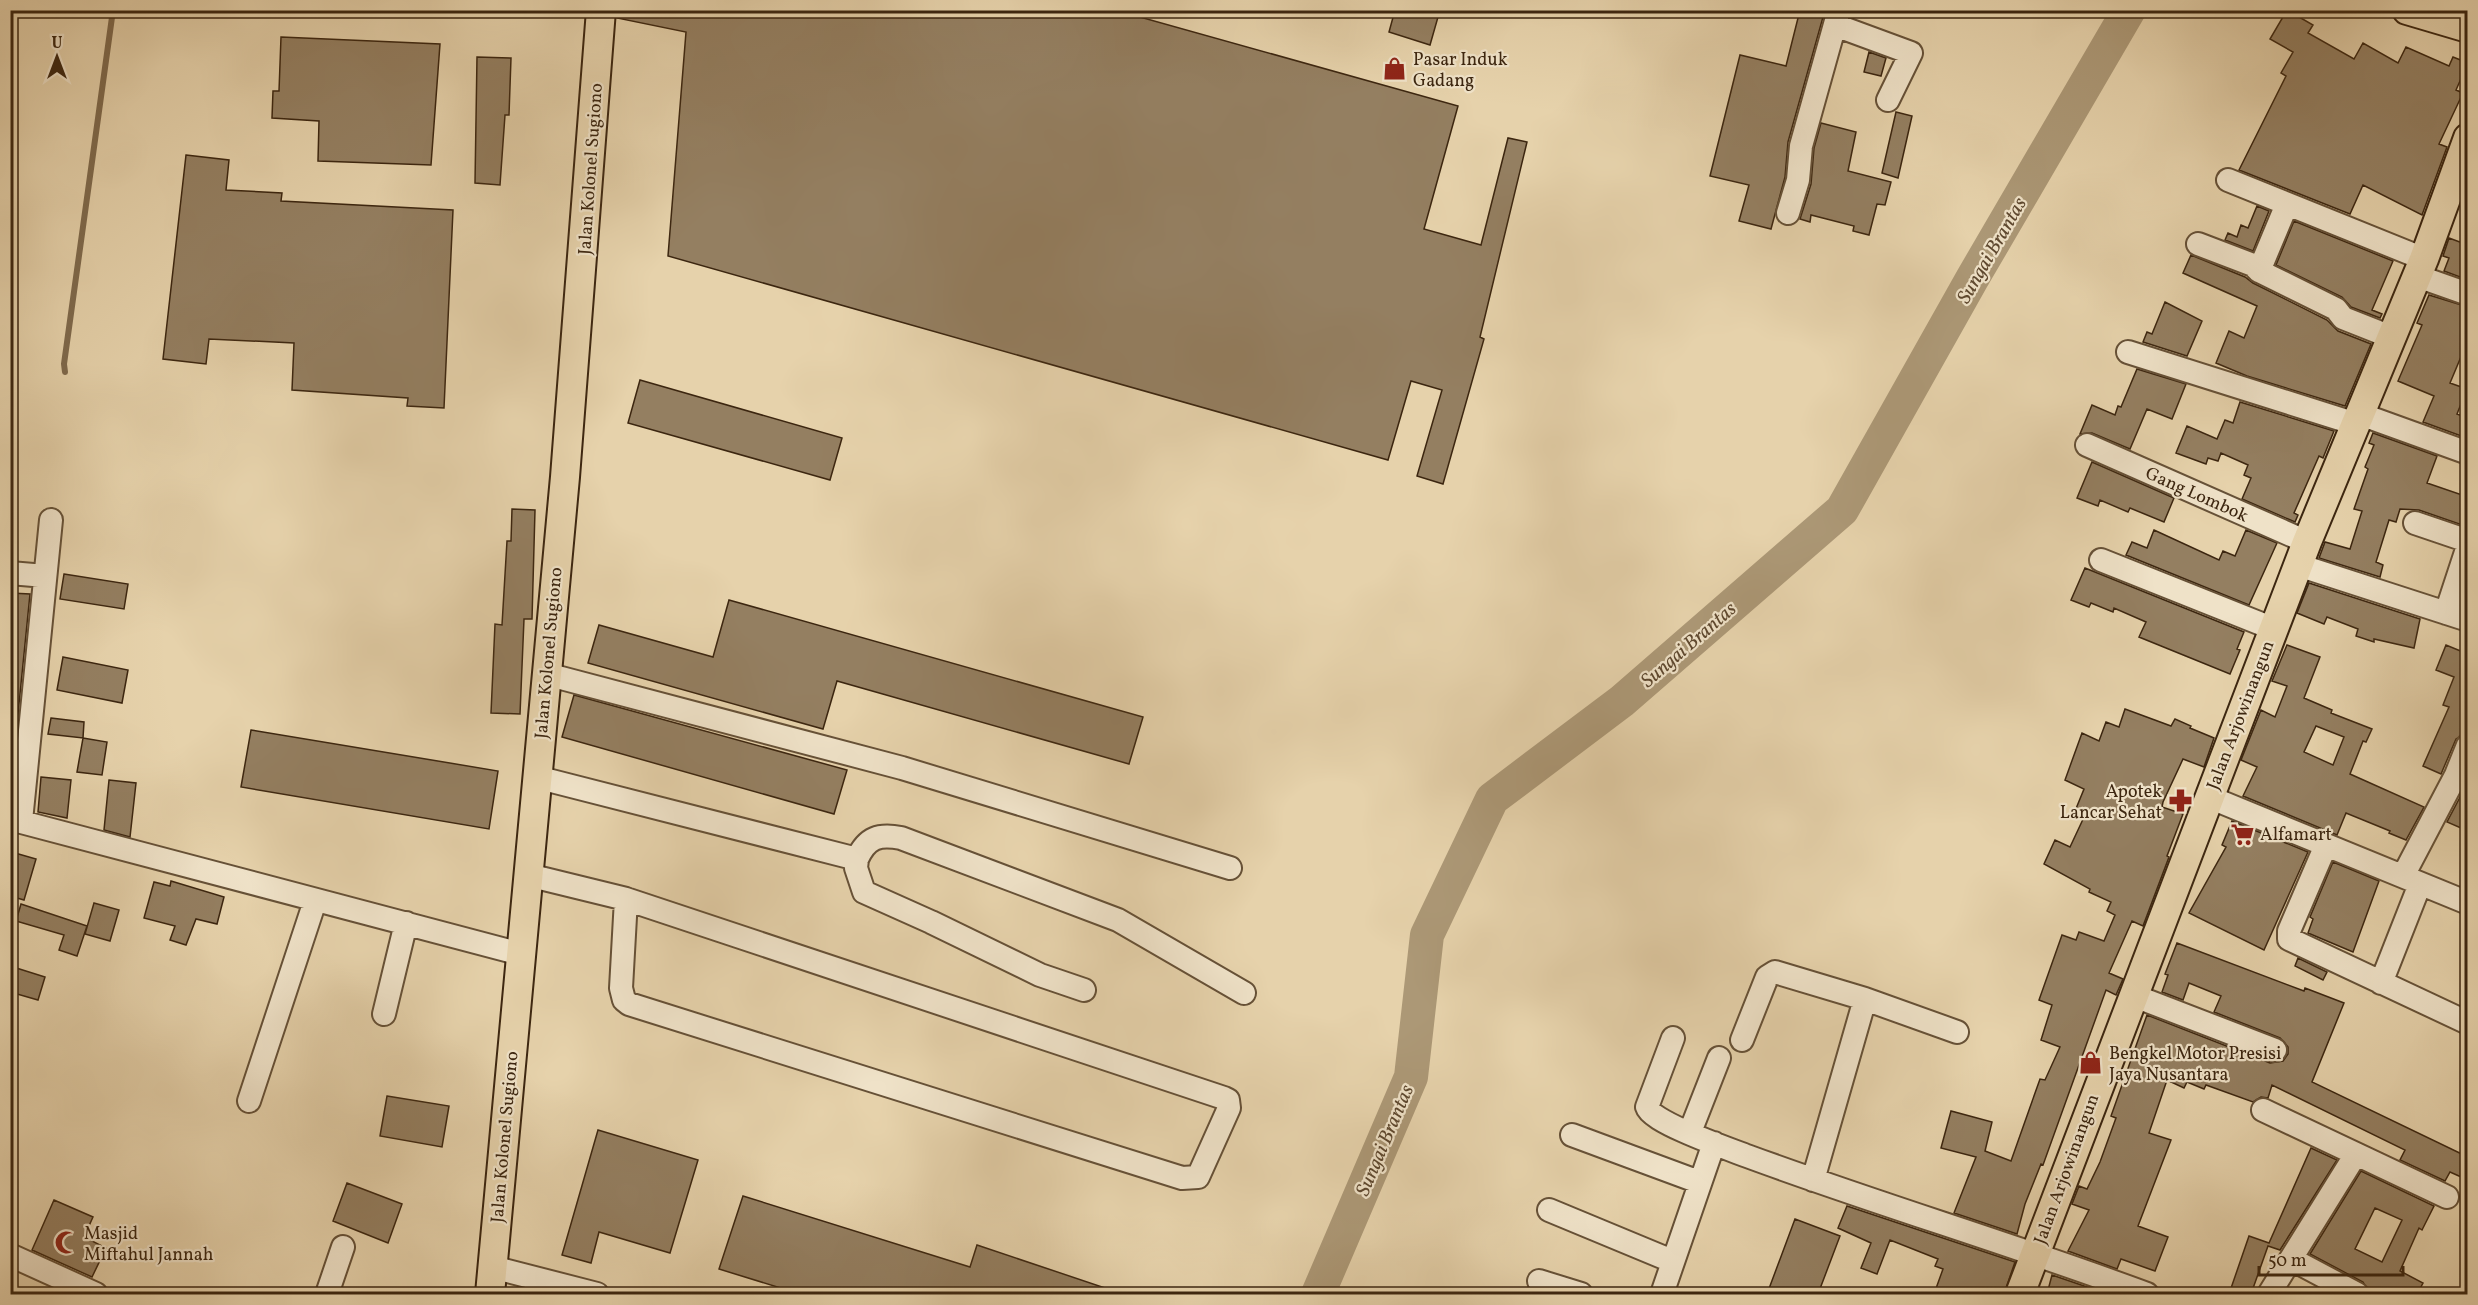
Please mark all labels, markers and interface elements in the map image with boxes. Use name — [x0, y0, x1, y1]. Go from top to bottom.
north arrow — [27, 27, 87, 87]
text: U — [52, 33, 63, 55]
place label: Pasar Induk Gadang — [1413, 48, 1508, 94]
shop icon: Pasar Induk Gadang — [1382, 56, 1408, 82]
street label: Jalan Kolonel Sugiono — [573, 82, 610, 256]
water label: Sungai Brantas — [1951, 192, 2035, 309]
street label: Gang Lombok — [2141, 462, 2252, 529]
street label: Jalan Kolonel Sugiono — [530, 566, 569, 740]
water label: Sungai Brantas — [1635, 596, 1744, 695]
street label: Jalan Arjowinangun — [2201, 637, 2282, 794]
place label: Apotek Lancar Sehat — [2060, 780, 2162, 826]
pharmacy icon: Apotek Lancar Sehat — [2167, 788, 2193, 814]
supermarket icon: Alfamart — [2229, 821, 2255, 847]
place label: Alfamart — [2260, 823, 2332, 848]
place label: Bengkel Motor Presisi Jaya Nusantara — [2109, 1042, 2281, 1088]
street label: Jalan Kolonel Sugiono — [486, 1050, 525, 1224]
shop icon: Bengkel Motor Presisi Jaya Nusantara — [2078, 1050, 2104, 1076]
water label: Sungai Brantas — [1350, 1080, 1422, 1201]
street label: Jalan Arjowinangun — [2029, 1091, 2106, 1248]
place label: Masjid Miftahul Jannah — [84, 1222, 214, 1268]
mosque icon: Masjid Miftahul Jannah — [53, 1230, 79, 1256]
scale bar — [2259, 1239, 2403, 1277]
text: 50 m — [2268, 1249, 2307, 1274]

